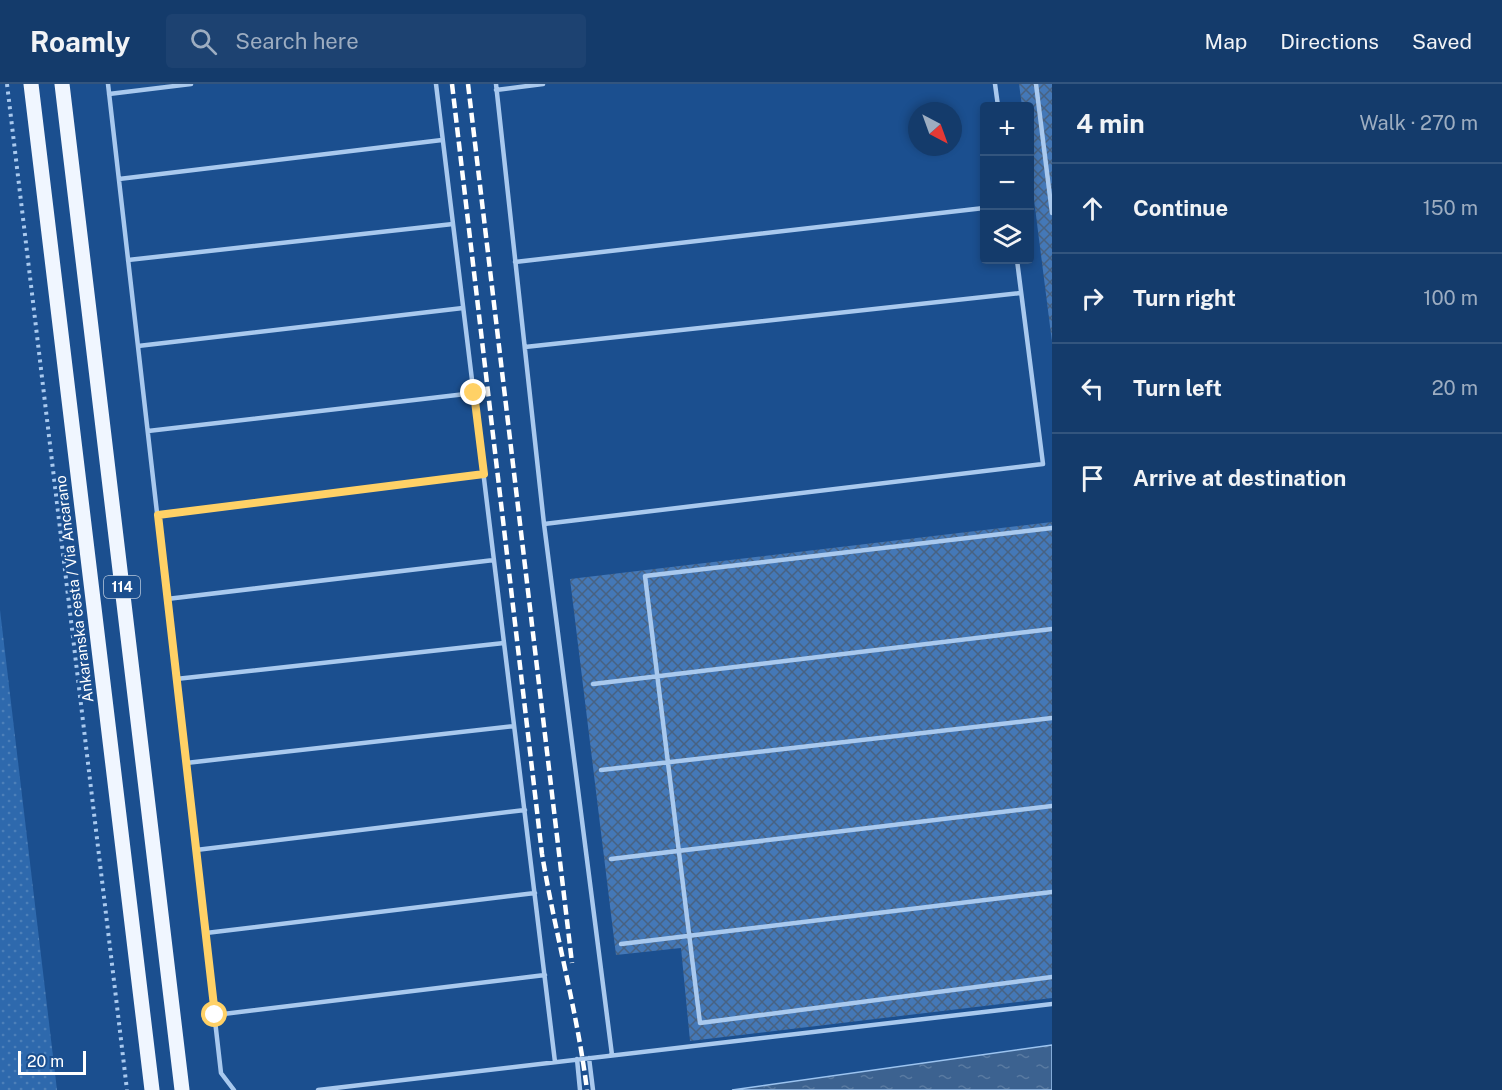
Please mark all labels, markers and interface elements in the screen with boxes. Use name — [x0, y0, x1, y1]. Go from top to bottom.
search box — [166, 14, 586, 68]
text: Roamly — [30, 25, 130, 58]
icon: search — [187, 25, 220, 58]
text: Search here — [235, 28, 359, 54]
text: Map — [1205, 29, 1247, 54]
text: Directions — [1280, 29, 1379, 54]
text: Saved — [1412, 29, 1472, 54]
north arrow — [908, 102, 962, 156]
map controls — [980, 102, 1034, 264]
button: + — [980, 102, 1034, 156]
text: 4 min — [1076, 108, 1145, 139]
text: Walk · 270 m — [1359, 111, 1478, 135]
button: − — [980, 156, 1034, 210]
icon: ahead — [1076, 192, 1109, 225]
text: Continue — [1133, 195, 1228, 221]
text: 150 m — [1423, 196, 1478, 220]
button: layers — [980, 210, 1034, 264]
icon: right — [1076, 282, 1109, 315]
text: Turn right — [1133, 285, 1236, 311]
text: 100 m — [1423, 286, 1478, 310]
icon: left — [1076, 372, 1109, 405]
text: Turn left — [1133, 375, 1222, 401]
text: 20 m — [1432, 376, 1478, 400]
route end — [460, 379, 486, 405]
icon: arrive — [1076, 462, 1109, 495]
text: Arrive at destination — [1133, 465, 1346, 491]
street label: Ankaranska cesta / Via Ancarano — [52, 475, 96, 703]
road number: 114 — [104, 576, 140, 598]
route start — [201, 1001, 227, 1027]
scale bar — [18, 1048, 86, 1076]
text: 20 m — [27, 1052, 64, 1071]

